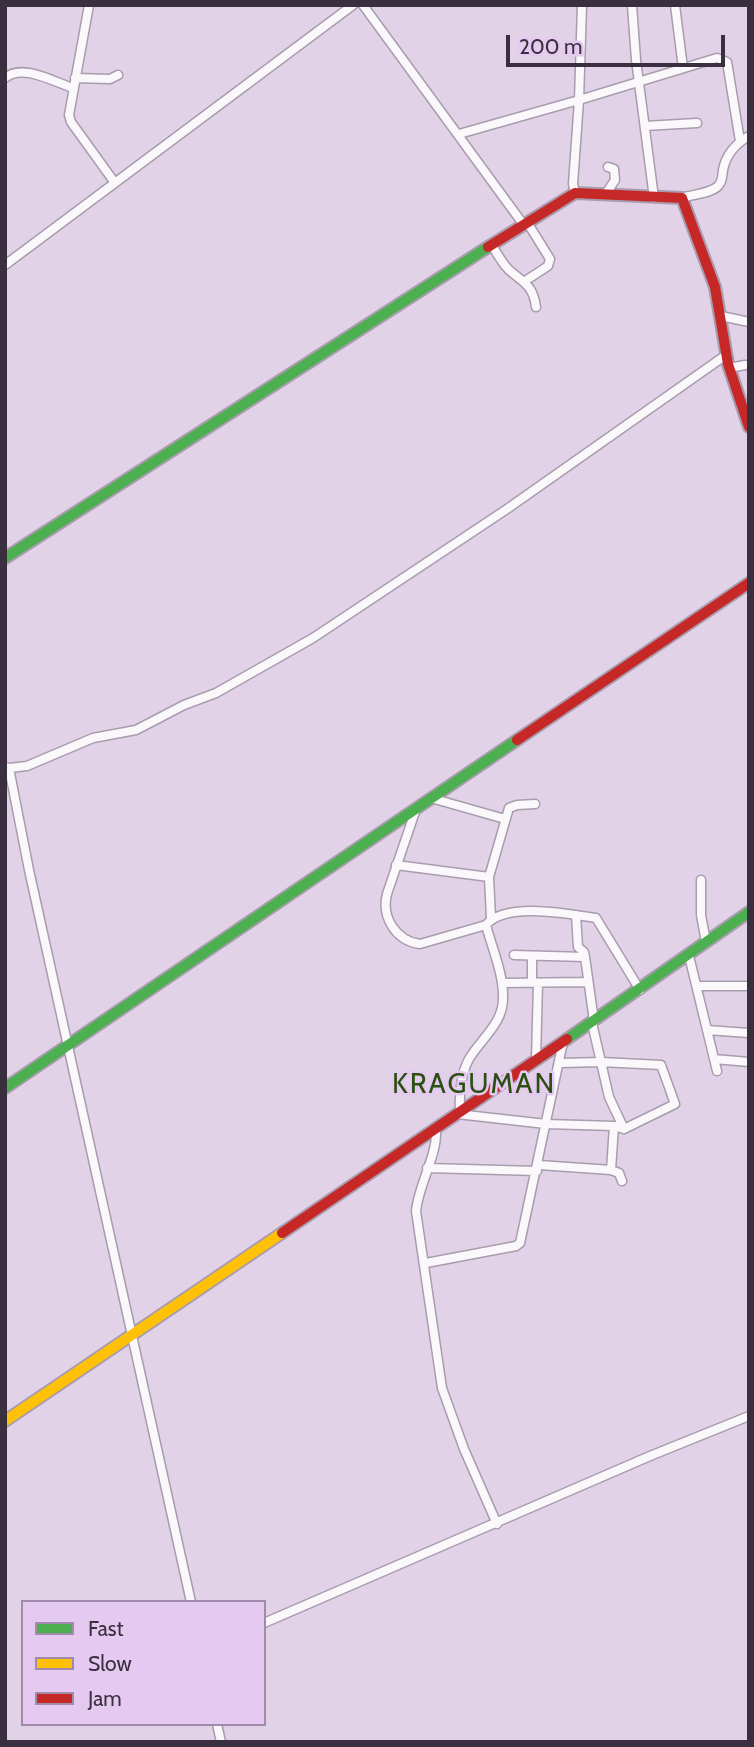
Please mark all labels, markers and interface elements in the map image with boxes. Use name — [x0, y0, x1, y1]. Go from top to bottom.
scale bar — [509, 21, 728, 65]
text: 200 m — [519, 34, 582, 59]
district label: KRAGUMAN — [393, 1068, 555, 1102]
legend — [21, 1600, 266, 1726]
text: Fast — [88, 1616, 124, 1641]
text: Slow — [88, 1651, 132, 1676]
text: Jam — [88, 1686, 122, 1711]

